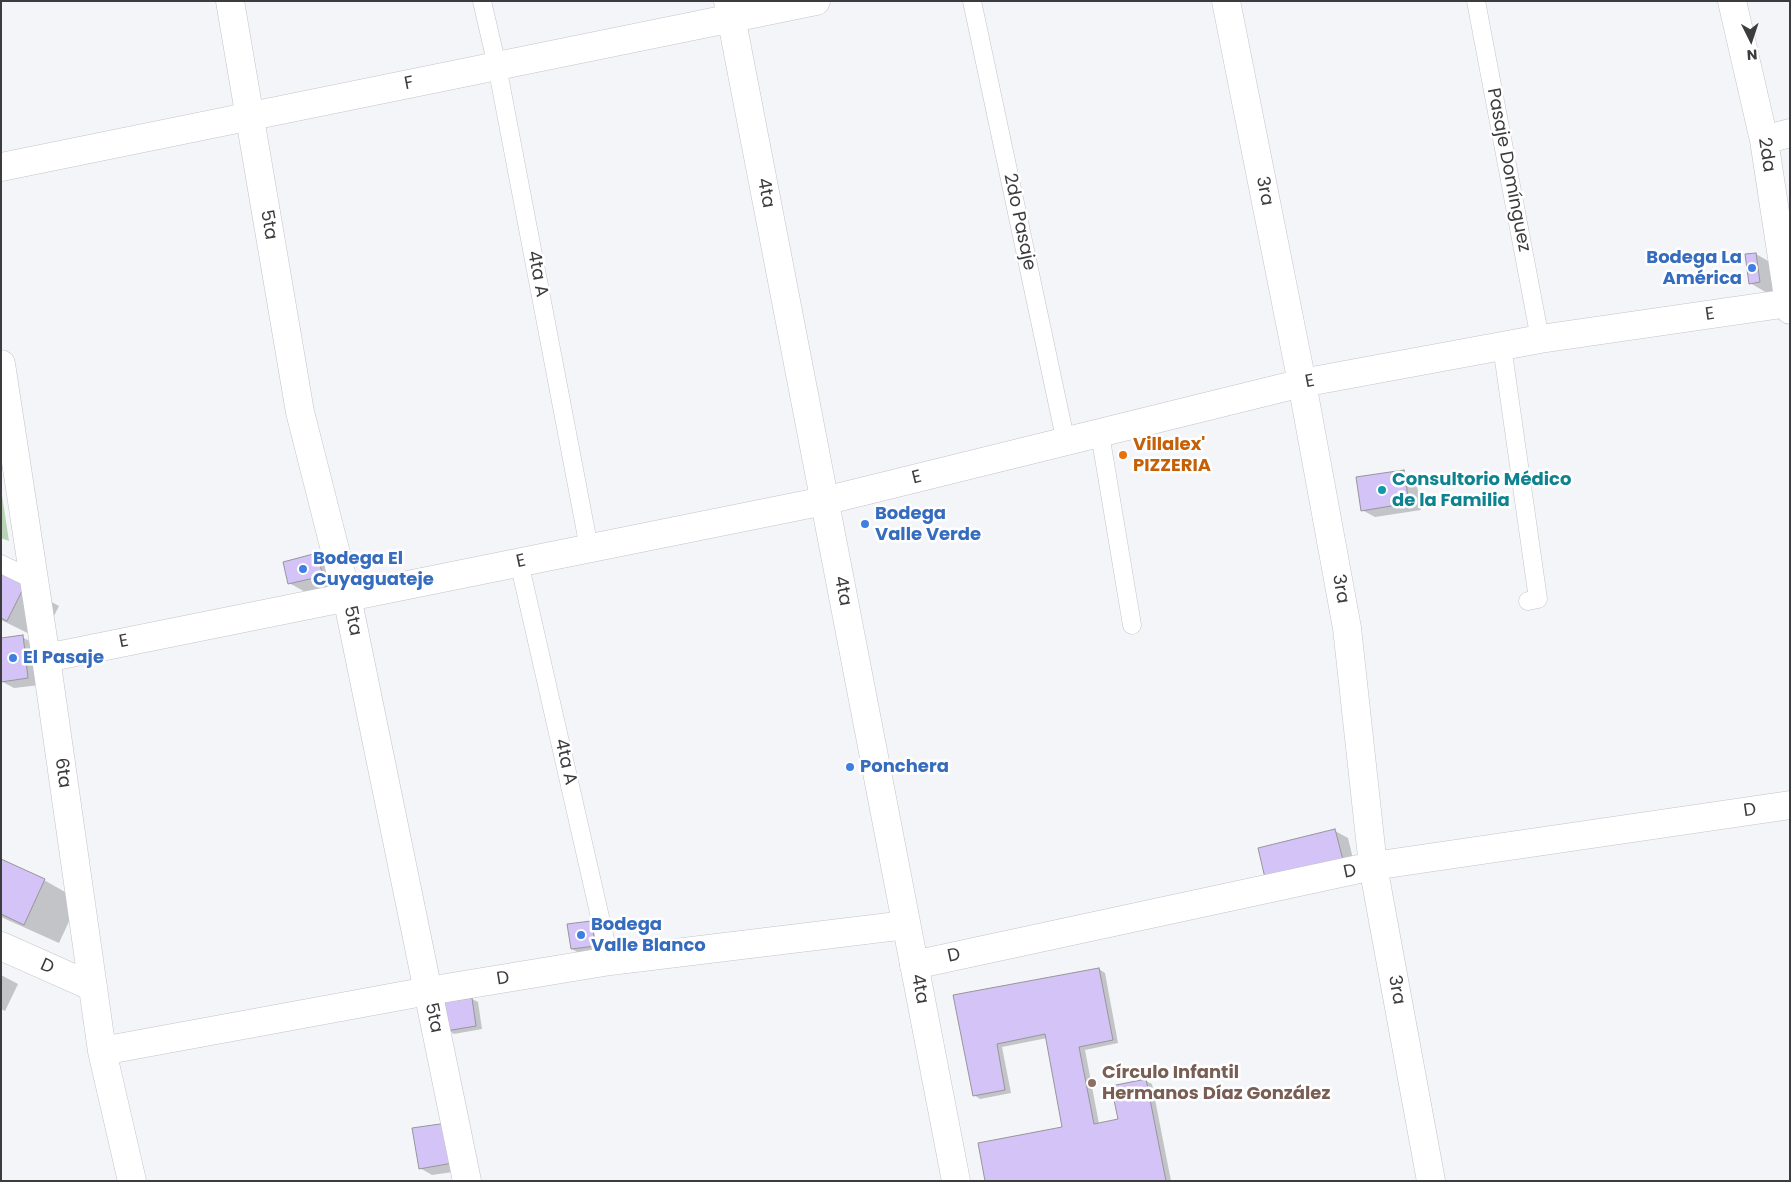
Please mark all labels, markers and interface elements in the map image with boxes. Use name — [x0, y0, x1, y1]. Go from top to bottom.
north arrow — [1726, 15, 1776, 65]
text: N — [1746, 45, 1758, 65]
street label: F — [402, 73, 416, 95]
street label: Pasaje Domínguez — [1482, 86, 1534, 254]
street label: 2da — [1753, 136, 1779, 174]
street label: 2do Pasaje — [998, 172, 1040, 272]
street label: 3ra — [1251, 174, 1277, 208]
street label: 4ta — [752, 176, 778, 210]
street label: 5ta — [255, 208, 281, 242]
place label: Bodega La América — [1646, 247, 1742, 290]
street label: 4ta A — [522, 249, 552, 299]
marker: Bodega La América — [1746, 262, 1758, 274]
street label: E — [1704, 304, 1716, 326]
street label: E — [1303, 371, 1317, 393]
place label: Villalex' PIZZERIA — [1133, 434, 1211, 476]
marker: Villalex' PIZZERIA — [1117, 449, 1129, 461]
street label: E — [910, 466, 924, 490]
place label: Consultorio Médico de la Familia — [1392, 469, 1571, 512]
marker: Consultorio Médico de la Familia — [1376, 484, 1388, 496]
place label: Bodega Valle Verde — [875, 503, 981, 546]
marker: Bodega Valle Verde — [859, 518, 871, 530]
place label: Bodega El Cuyaguateje — [313, 548, 434, 590]
street label: E — [514, 550, 528, 574]
marker: Bodega El Cuyaguateje — [297, 563, 309, 575]
street label: 3ra — [1327, 573, 1353, 605]
street label: 4ta — [829, 574, 855, 608]
street label: 5ta — [338, 604, 366, 638]
street label: E — [117, 631, 131, 653]
place label: El Pasaje — [23, 647, 104, 669]
marker: El Pasaje — [7, 652, 19, 664]
street label: 4ta A — [549, 737, 581, 787]
place label: Ponchera — [860, 756, 949, 778]
street label: 6ta — [49, 757, 75, 789]
marker: Ponchera — [844, 761, 856, 773]
street label: D — [1742, 799, 1758, 823]
street label: D — [1342, 860, 1358, 884]
place label: Bodega Valle Blanco — [591, 914, 706, 956]
marker: Bodega Valle Blanco — [575, 929, 587, 941]
street label: D — [946, 944, 962, 968]
street label: D — [37, 955, 57, 979]
street label: D — [495, 967, 511, 991]
street label: 4ta — [906, 972, 932, 1006]
street label: 3ra — [1383, 974, 1409, 1006]
street label: 5ta — [419, 1001, 447, 1035]
place label: Círculo Infantil Hermanos Díaz González — [1102, 1062, 1330, 1104]
marker: Círculo Infantil Hermanos Díaz González — [1086, 1077, 1098, 1089]

